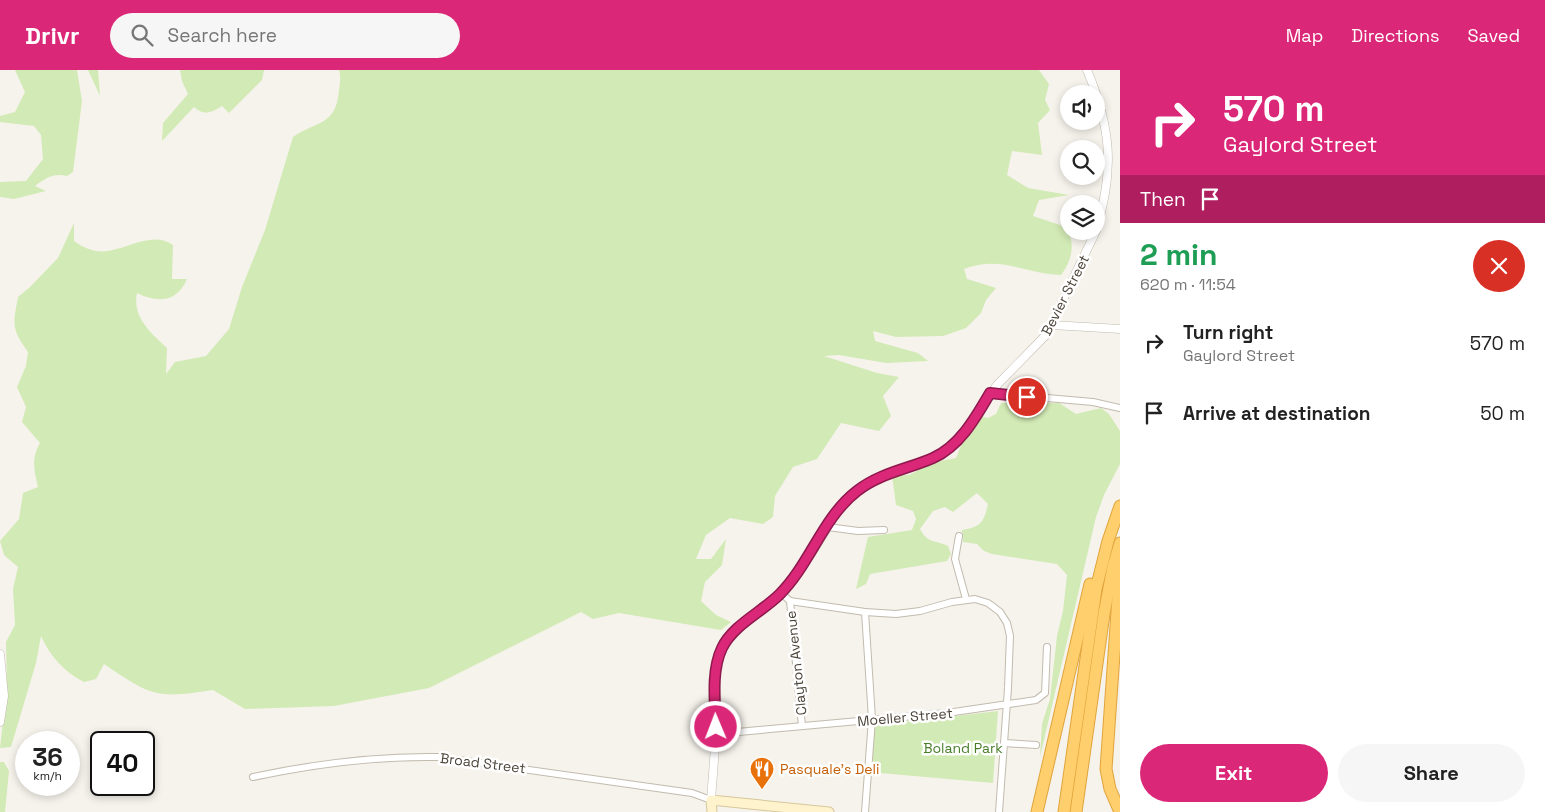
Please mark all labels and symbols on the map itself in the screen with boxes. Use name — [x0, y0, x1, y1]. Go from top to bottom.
street label: Bevier Street — [1037, 252, 1093, 338]
pin — [1006, 376, 1048, 418]
street label: Clayton Avenue — [782, 610, 810, 716]
position arrow — [689, 700, 741, 752]
street label: Moeller Street — [856, 704, 954, 730]
speed limit sign: 40 — [90, 731, 155, 796]
park label: Boland Park — [923, 739, 1003, 757]
street label: Broad Street — [439, 749, 527, 777]
restaurant icon: Pasquale's Deli — [749, 756, 775, 790]
place label: Pasquale's Deli — [780, 760, 879, 778]

